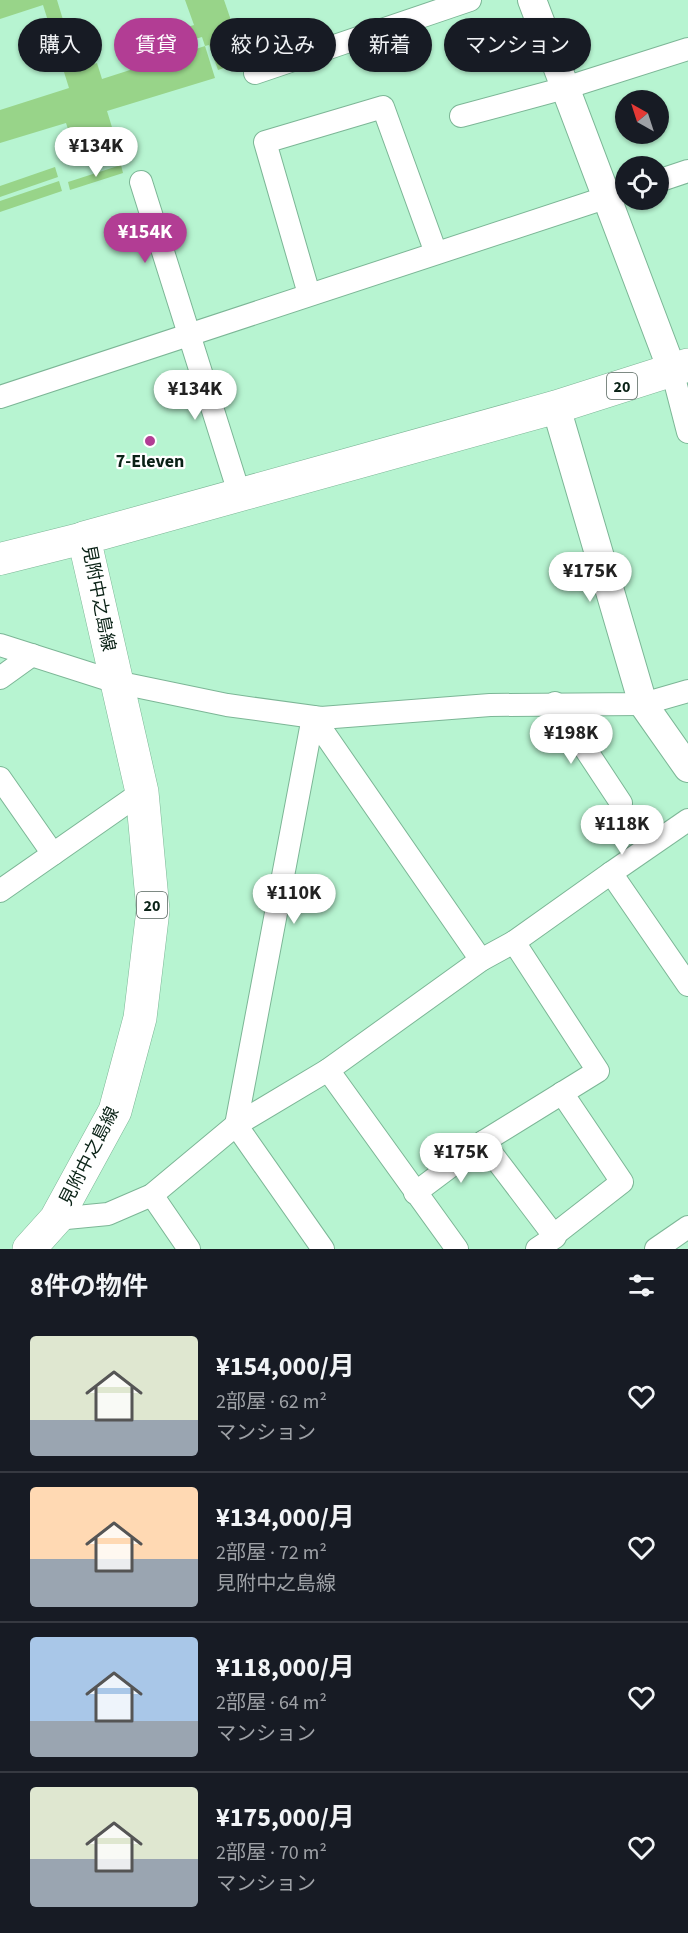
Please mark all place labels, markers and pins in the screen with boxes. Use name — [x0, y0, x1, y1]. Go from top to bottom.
pin: ¥134K — [54, 127, 138, 178]
pin: ¥154K — [103, 213, 187, 264]
pin: ¥134K — [153, 370, 237, 421]
marker: 7-Eleven — [143, 434, 157, 448]
place label: 7-Eleven — [116, 449, 184, 474]
pin: ¥175K — [548, 552, 632, 603]
pin: ¥198K — [529, 714, 613, 765]
pin: ¥118K — [580, 805, 664, 856]
pin: ¥110K — [252, 874, 336, 925]
pin: ¥175K — [419, 1133, 503, 1184]

